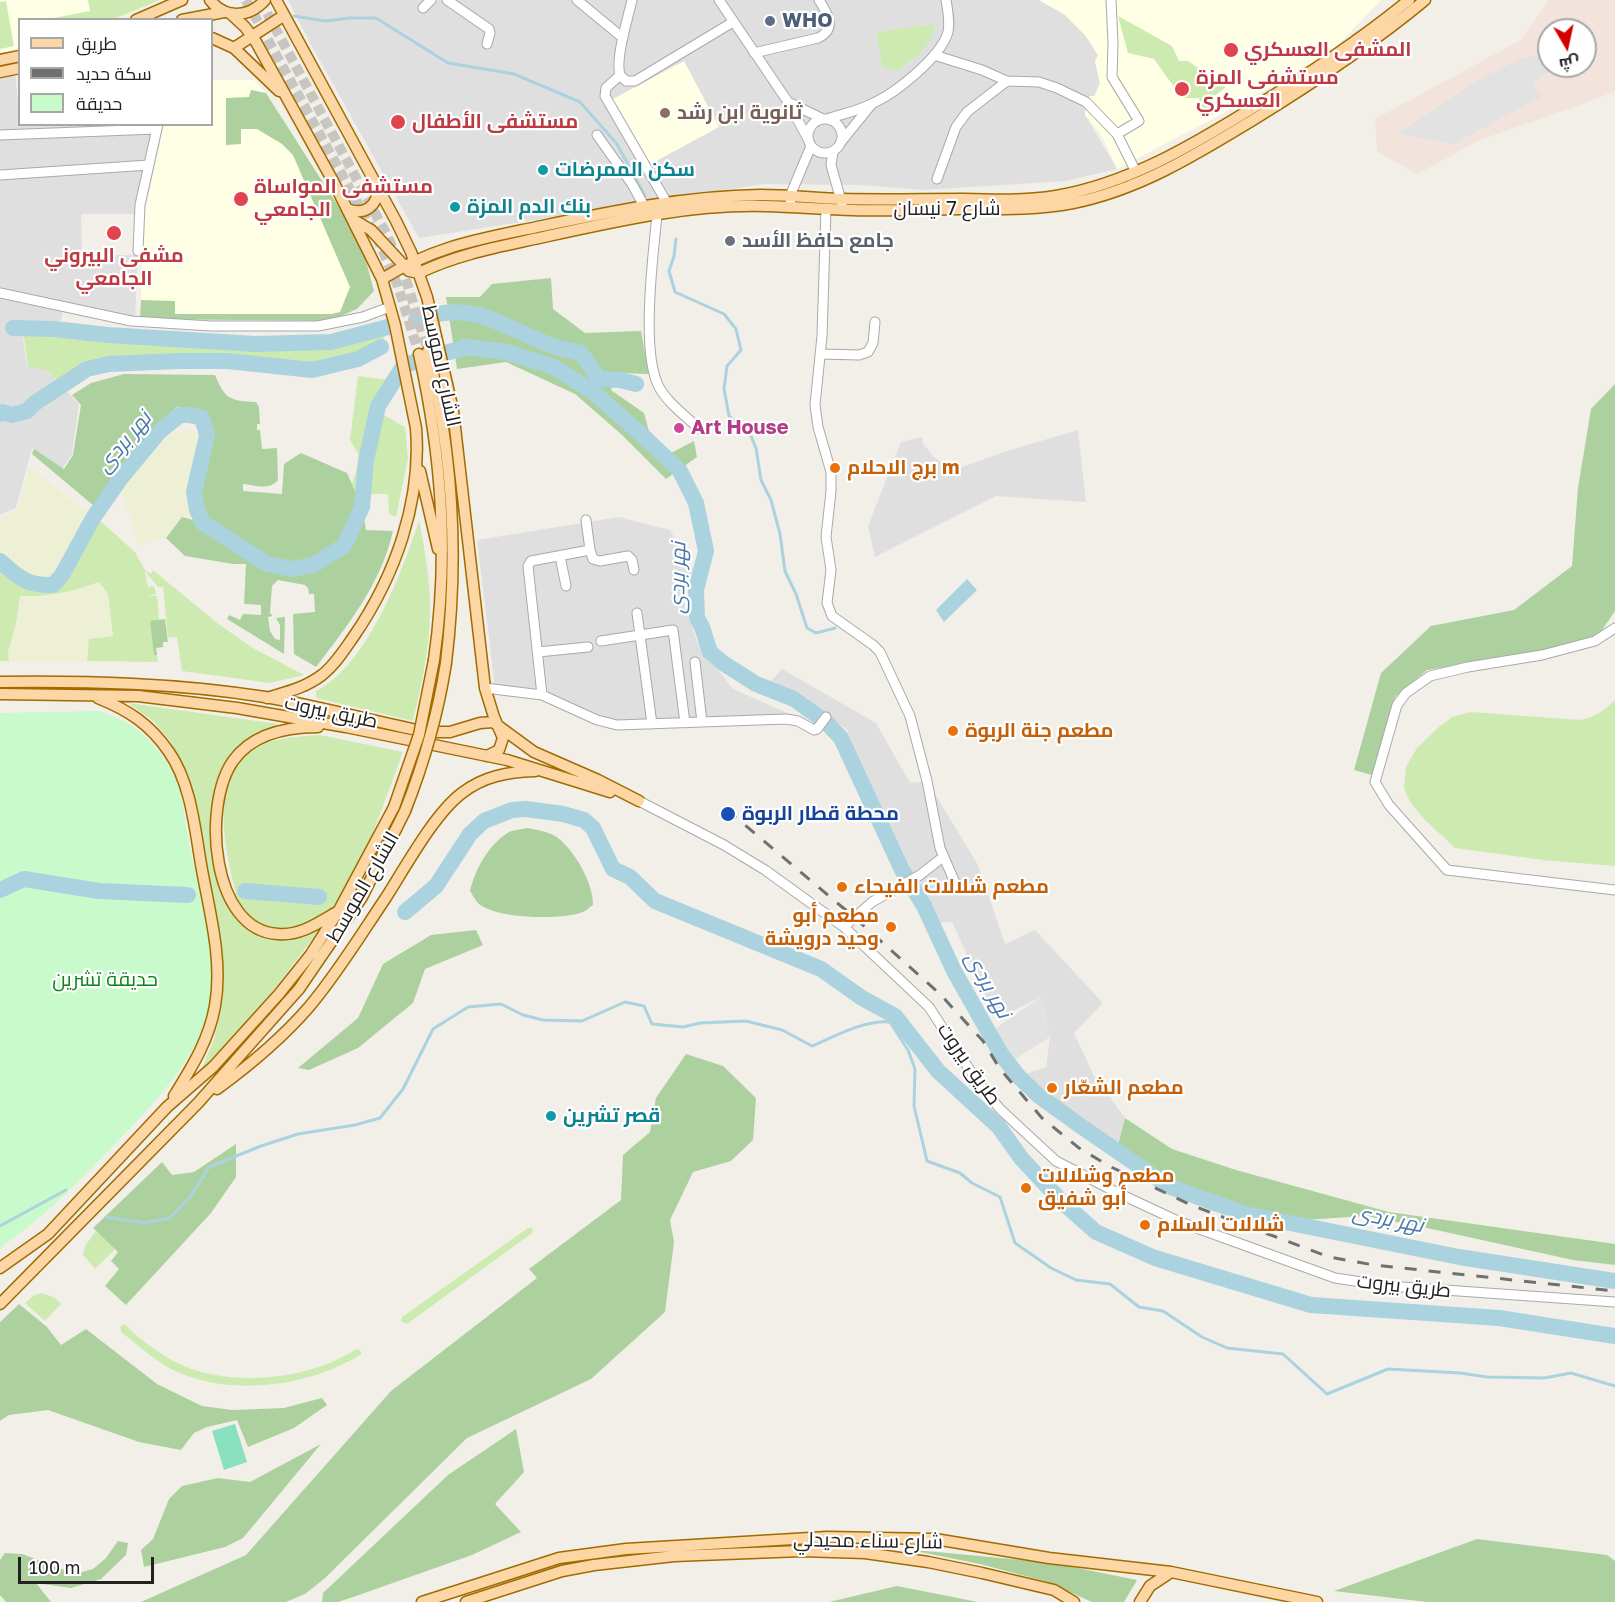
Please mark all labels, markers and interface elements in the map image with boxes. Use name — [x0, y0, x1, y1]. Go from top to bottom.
place label: WHO — [782, 9, 833, 33]
marker: WHO — [763, 14, 777, 28]
legend — [18, 18, 213, 126]
north arrow — [1537, 18, 1597, 78]
text: طريق — [76, 32, 117, 54]
place label: المشفى العسكري — [1244, 38, 1411, 62]
marker: المشفى العسكري — [1222, 41, 1240, 59]
text: ش — [1558, 52, 1581, 75]
text: سكة حديد — [76, 62, 152, 84]
place label: مستشفى المزة العسكري — [1196, 66, 1339, 113]
marker: مستشفى المزة العسكري — [1173, 80, 1191, 98]
text: حديقة — [76, 92, 122, 114]
place label: ثانوية ابن رشد — [677, 101, 802, 125]
marker: ثانوية ابن رشد — [658, 106, 672, 120]
place label: مستشفى الأطفال — [412, 110, 578, 134]
marker: مستشفى الأطفال — [389, 113, 407, 131]
place label: سكن الممرضات — [555, 158, 695, 182]
marker: سكن الممرضات — [536, 163, 550, 177]
place label: مستشفى المواساة الجامعي — [254, 175, 433, 222]
marker: مستشفى المواساة الجامعي — [232, 190, 250, 208]
place label: بنك الدم المزة — [467, 195, 591, 219]
street label: شارع 7 نيسان — [894, 197, 1000, 221]
marker: بنك الدم المزة — [448, 200, 462, 214]
marker: مشفى البيروني الجامعي — [105, 224, 123, 242]
place label: جامع حافظ الأسد — [742, 229, 894, 253]
marker: جامع حافظ الأسد — [723, 234, 737, 248]
place label: مشفى البيروني الجامعي — [44, 244, 184, 291]
street label: الشارع الموسط — [416, 303, 466, 429]
water label: نهر بردى — [91, 406, 157, 478]
place label: Art House — [691, 416, 788, 440]
marker: Art House — [672, 421, 686, 435]
place label: برج الاحلام m — [847, 456, 960, 480]
marker: برج الاحلام m — [828, 461, 842, 475]
water label: نهر بردى — [665, 542, 691, 614]
street label: طريق بيروت — [282, 690, 380, 734]
place label: مطعم جنة الربوة — [965, 719, 1113, 743]
marker: مطعم جنة الربوة — [946, 724, 960, 738]
place label: محطة قطار الربوة — [742, 802, 899, 826]
marker: محطة قطار الربوة — [719, 805, 737, 823]
street label: الشارع الموسط — [322, 827, 404, 947]
place label: مطعم شلالات الفيحاء — [854, 875, 1049, 899]
marker: مطعم شلالات الفيحاء — [835, 880, 849, 894]
place label: مطعم أبو وحيد درويشة — [765, 904, 879, 951]
marker: مطعم أبو وحيد درويشة — [884, 920, 898, 934]
water label: نهر بردى — [960, 947, 1016, 1023]
park label: حديقة تشرين — [52, 968, 158, 992]
street label: طريق بيروت — [932, 1018, 1006, 1110]
place label: مطعم الشعّار — [1064, 1076, 1184, 1100]
marker: مطعم الشعّار — [1045, 1081, 1059, 1095]
place label: قصر تشرين — [563, 1104, 660, 1128]
marker: قصر تشرين — [544, 1109, 558, 1123]
place label: مطعم وشلالات أبو شفيق — [1038, 1164, 1175, 1211]
marker: مطعم وشلالات أبو شفيق — [1019, 1181, 1033, 1195]
water label: نهر بردى — [1350, 1200, 1426, 1238]
place label: شلالات السلام — [1157, 1213, 1284, 1237]
marker: شلالات السلام — [1138, 1218, 1152, 1232]
street label: طريق بيروت — [1356, 1269, 1452, 1303]
street label: شارع سناء محيدلي — [793, 1528, 943, 1554]
scale bar — [21, 1545, 158, 1583]
text: 100 m — [29, 1556, 80, 1578]

